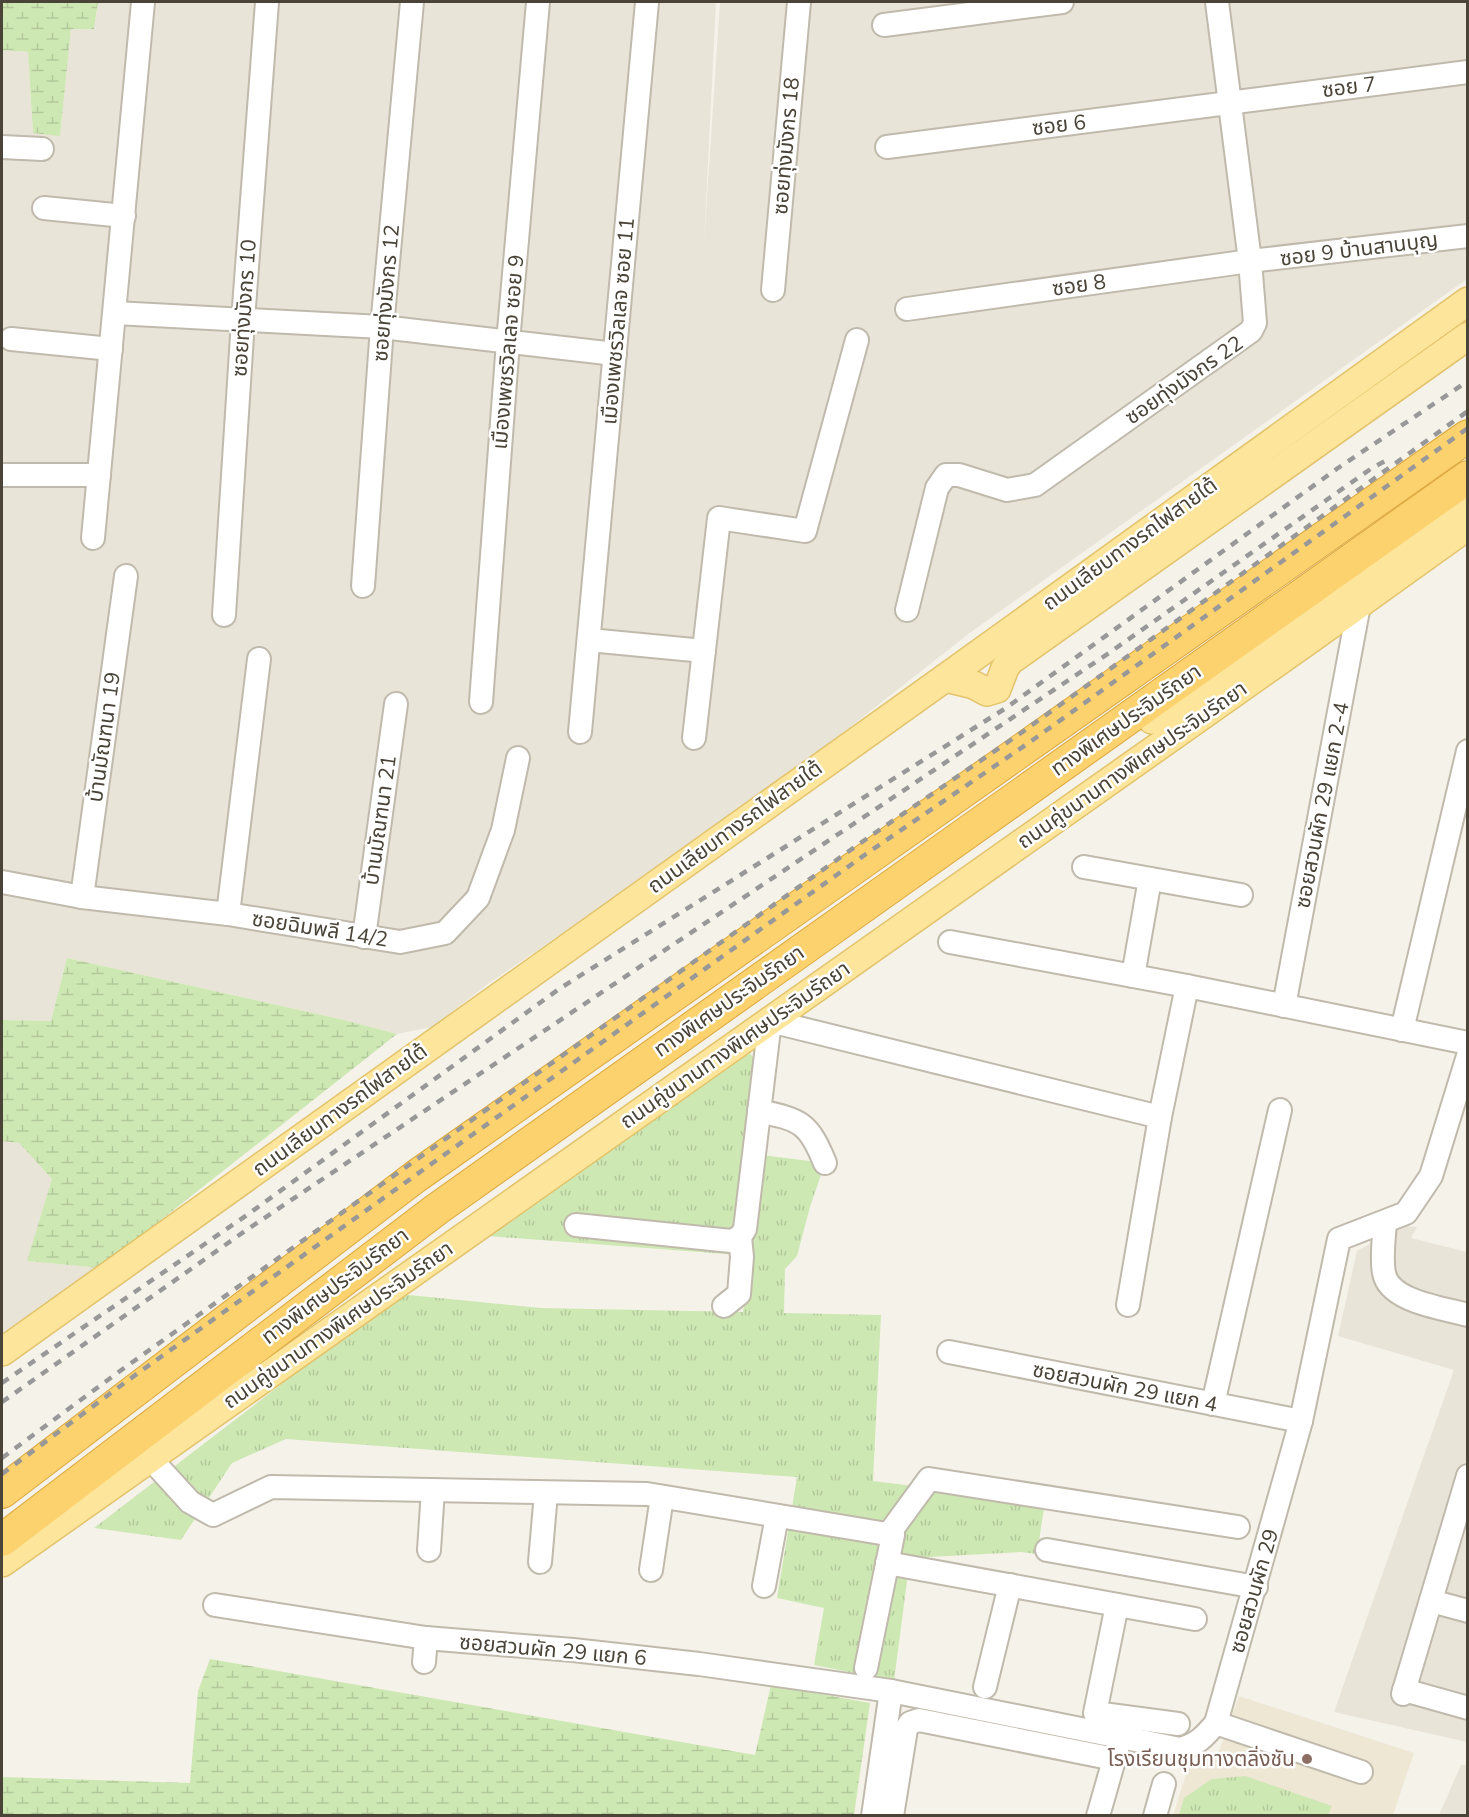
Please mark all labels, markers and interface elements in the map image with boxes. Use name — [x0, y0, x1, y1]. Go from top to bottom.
street label: ซอย 7 — [1320, 70, 1378, 104]
street label: ซอยทุ่งมังกร 18 — [766, 76, 806, 216]
street label: ซอย 6 — [1030, 108, 1088, 142]
street label: เมืองเพชรวิลเลจ ซอย 11 — [595, 216, 641, 426]
street label: ซอยทุ่งมังกร 12 — [366, 223, 406, 363]
street label: ซอย 9 บ้านสานบุญ — [1278, 225, 1440, 273]
street label: ซอยทุ่งมังกร 10 — [225, 238, 263, 378]
street label: เมืองเพชรวิลเลจ ซอย 9 — [486, 253, 530, 451]
street label: ซอย 8 — [1050, 267, 1108, 303]
street label: ซอยทุ่งมังกร 22 — [1119, 329, 1249, 431]
street label: ถนนเลียบทางรถไฟสายใต้ — [1037, 471, 1223, 617]
street label: ทางพิเศษประจิมรัถยา — [1045, 658, 1207, 782]
street label: บ้านมัณฑนา 19 — [81, 670, 127, 804]
street label: ถนนคู่ขนานทางพิเศษประจิมรัถยา — [1011, 675, 1253, 855]
street label: ซอยสวนผัก 29 แยก 2-4 — [1288, 700, 1356, 910]
street label: บ้านมัณฑนา 21 — [357, 753, 403, 887]
street label: ถนนเลียบทางรถไฟสายใต้ — [642, 754, 828, 900]
street label: ซอยฉิมพลี 14/2 — [250, 904, 390, 954]
street label: ทางพิเศษประจิมรัถยา — [648, 939, 810, 1063]
street label: ถนนคู่ขนานทางพิเศษประจิมรัถยา — [614, 955, 856, 1135]
street label: ถนนเลียบทางรถไฟสายใต้ — [247, 1037, 433, 1183]
street label: ทางพิเศษประจิมรัถยา — [256, 1221, 414, 1351]
street label: ถนนคู่ขนานทางพิเศษประจิมรัถยา — [217, 1235, 459, 1415]
street label: ซอยสวนผัก 29 แยก 4 — [1030, 1355, 1220, 1419]
street label: ซอยสวนผัก 29 — [1223, 1526, 1285, 1656]
street label: ซอยสวนผัก 29 แยก 6 — [458, 1628, 648, 1672]
place label: โรงเรียนชุมทางตลิ่งชัน — [1108, 1745, 1295, 1773]
marker: โรงเรียนชุมทางตลิ่งชัน — [1300, 1752, 1314, 1766]

